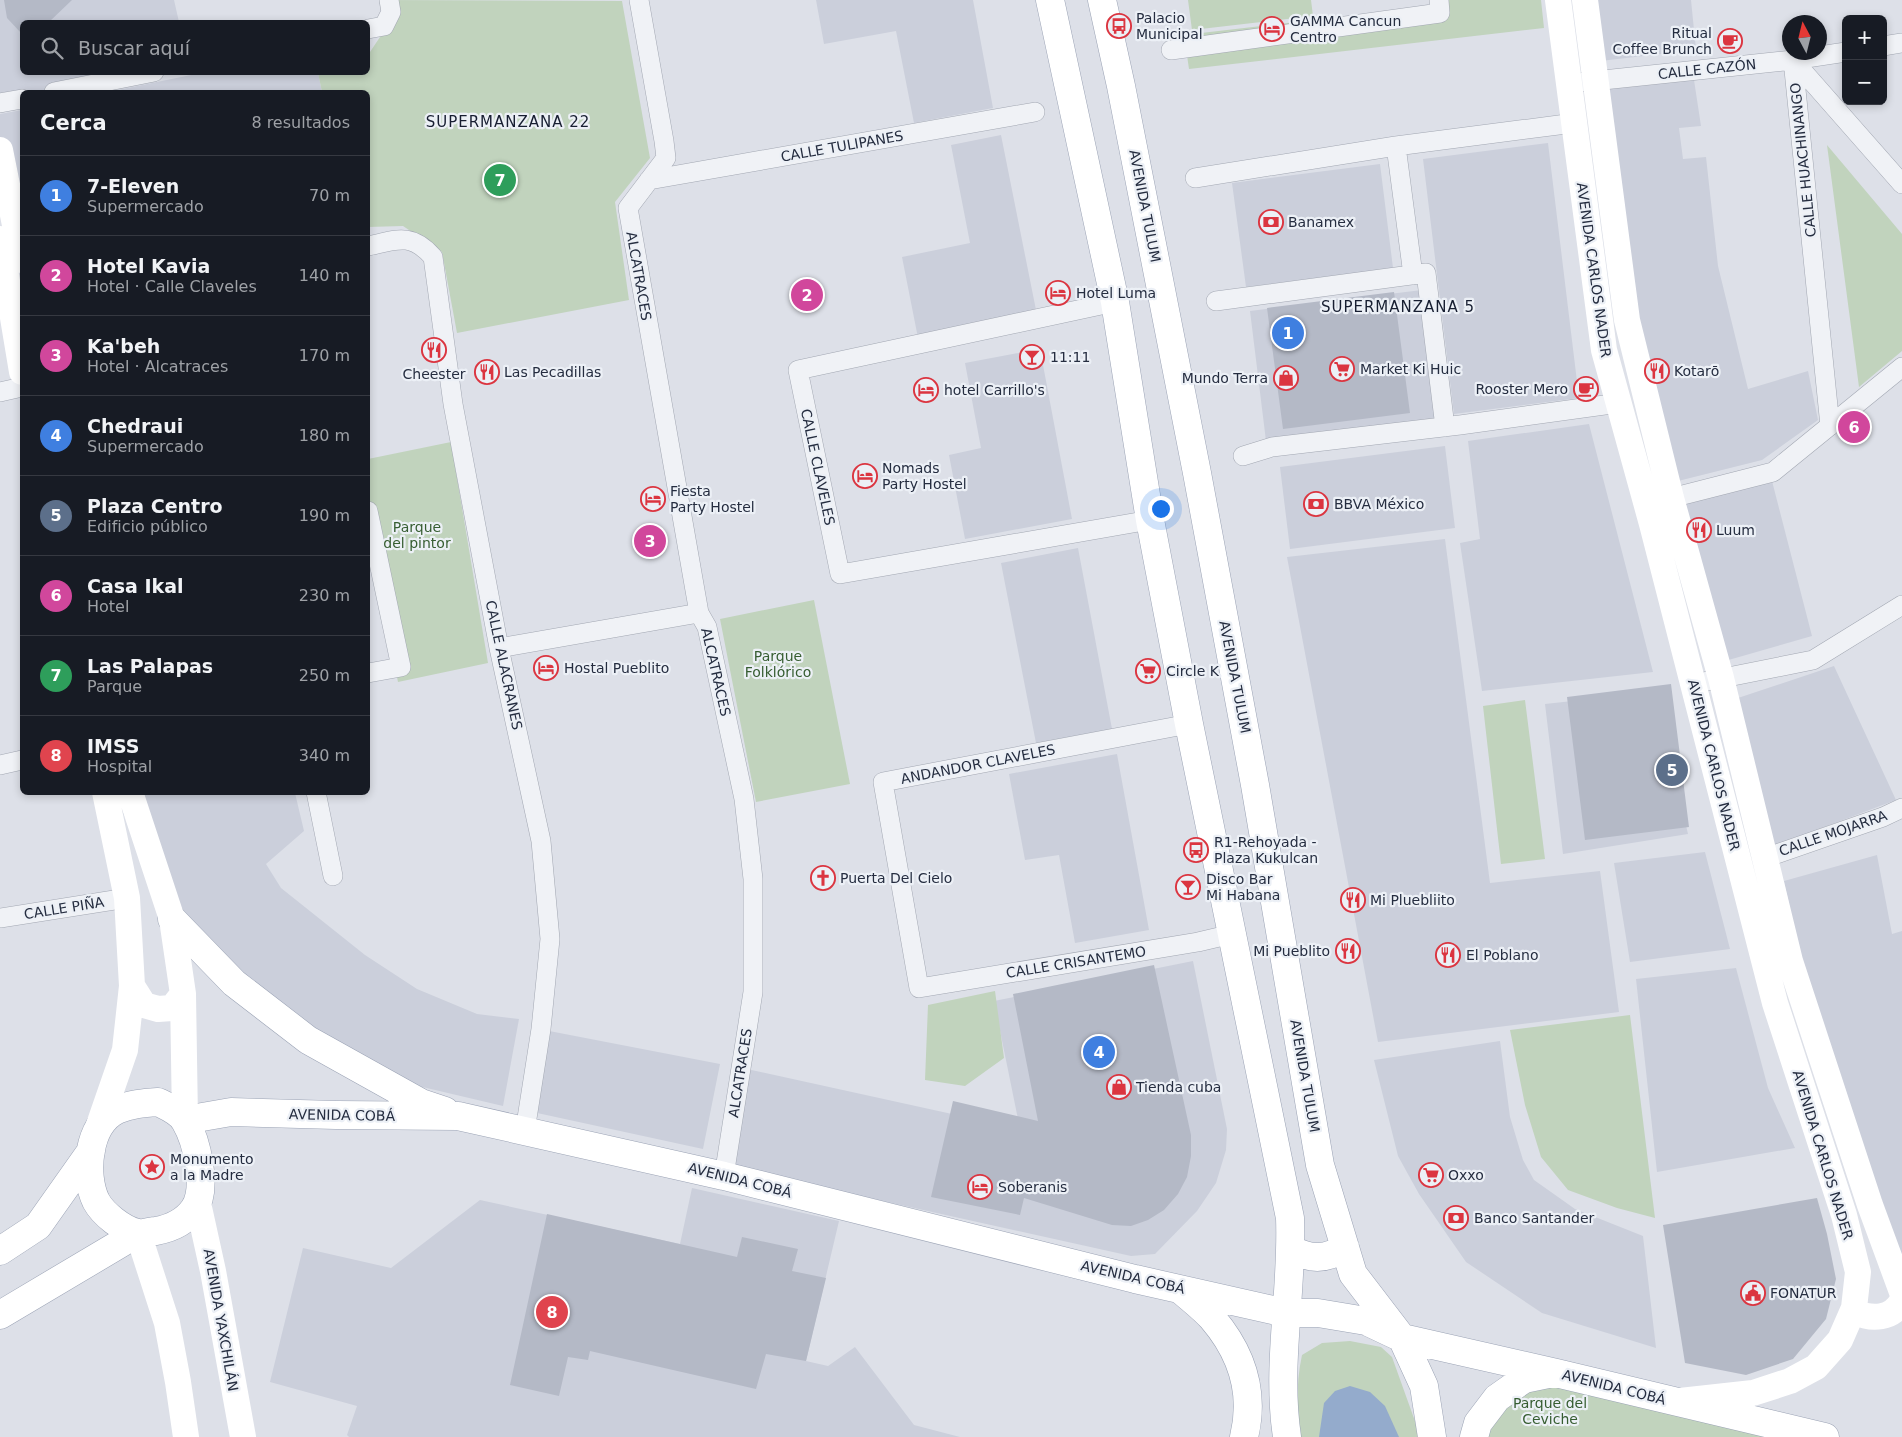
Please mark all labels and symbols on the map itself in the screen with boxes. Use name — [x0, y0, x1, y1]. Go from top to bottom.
place label: Palacio Municipal — [1136, 10, 1203, 42]
bus stop icon: Palacio Municipal — [1106, 13, 1132, 39]
place label: GAMMA Cancun Centro — [1290, 13, 1401, 45]
north arrow — [1782, 15, 1827, 60]
hotel icon: GAMMA Cancun Centro — [1259, 16, 1285, 42]
place label: Ritual Coffee Brunch — [1612, 25, 1712, 57]
cafe icon: Ritual Coffee Brunch — [1717, 28, 1743, 54]
street label: CALLE CAZÓN — [1657, 55, 1757, 82]
street label: CALLE HUACHINANGO — [1787, 82, 1819, 238]
district label: SUPERMANZANA 22 — [426, 113, 590, 131]
street label: CALLE TULIPANES — [779, 127, 905, 165]
street label: AVENIDA TULUM — [1126, 148, 1164, 264]
pin: 7 — [484, 161, 516, 199]
street label: AVENIDA CARLOS NADER — [1574, 182, 1614, 359]
bank icon: Banamex — [1258, 209, 1284, 235]
place label: Banamex — [1288, 214, 1354, 230]
street label: ALCATRACES — [623, 230, 655, 322]
pin: 2 — [791, 276, 823, 314]
hotel icon: Hotel Luma — [1045, 280, 1071, 306]
place label: Hotel Luma — [1076, 285, 1156, 301]
district label: SUPERMANZANA 5 — [1321, 298, 1475, 316]
pin: 1 — [1272, 314, 1304, 352]
restaurant icon: Cheester — [421, 337, 447, 363]
bar icon: 11:11 — [1019, 344, 1045, 370]
place label: 11:11 — [1050, 349, 1090, 365]
supermarket icon: Market Ki Huic — [1329, 356, 1355, 382]
restaurant icon: Kotarō — [1644, 358, 1670, 384]
restaurant icon: Las Pecadillas — [474, 359, 500, 385]
place label: Market Ki Huic — [1360, 361, 1461, 377]
place label: Kotarō — [1674, 363, 1719, 379]
place label: Las Pecadillas — [504, 364, 601, 380]
shop icon: Mundo Terra — [1273, 365, 1299, 391]
place label: Cheester — [402, 366, 466, 382]
place label: Mundo Terra — [1182, 370, 1268, 386]
cafe icon: Rooster Mero — [1573, 376, 1599, 402]
hotel icon: hotel Carrillo's — [913, 377, 939, 403]
place label: Rooster Mero — [1475, 381, 1568, 397]
place label: hotel Carrillo's — [944, 382, 1045, 398]
street label: CALLE CLAVELES — [798, 407, 838, 527]
pin: 6 — [1838, 408, 1870, 446]
place label: Nomads Party Hostel — [882, 460, 967, 492]
hotel icon: Nomads Party Hostel — [852, 463, 878, 489]
place label: Fiesta Party Hostel — [670, 483, 755, 515]
hotel icon: Fiesta Party Hostel — [640, 486, 666, 512]
bank icon: BBVA México — [1303, 491, 1329, 517]
your location — [1148, 496, 1174, 522]
place label: BBVA México — [1334, 496, 1424, 512]
restaurant icon: Luum — [1686, 517, 1712, 543]
park label: Parque del pintor — [383, 519, 451, 551]
pin: 3 — [634, 522, 666, 560]
place label: Luum — [1716, 522, 1755, 538]
street label: CALLE ALACRANES — [482, 599, 526, 731]
street label: AVENIDA TULUM — [1216, 619, 1254, 735]
street label: ALCATRACES — [698, 626, 734, 718]
park label: Parque Folklórico — [745, 648, 811, 680]
hotel icon: Hostal Pueblito — [533, 655, 559, 681]
supermarket icon: Circle K — [1135, 658, 1161, 684]
place label: Hostal Pueblito — [564, 660, 669, 676]
place label: Circle K — [1166, 663, 1220, 679]
street label: AVENIDA CARLOS NADER — [1685, 677, 1743, 853]
street label: ANDANDOR CLAVELES — [899, 741, 1057, 787]
pin: 5 — [1656, 751, 1688, 789]
street label: CALLE MOJARRA — [1777, 807, 1890, 859]
place label: R1-Rehoyada - Plaza Kukulcan — [1214, 834, 1318, 866]
bus stop icon: R1-Rehoyada - Plaza Kukulcan — [1183, 837, 1209, 863]
church icon: Puerta Del Cielo — [810, 865, 836, 891]
place label: Puerta Del Cielo — [840, 870, 952, 886]
place label: Disco Bar Mi Habana — [1206, 871, 1280, 903]
bar icon: Disco Bar Mi Habana — [1175, 874, 1201, 900]
restaurant icon: Mi Pluebliito — [1340, 887, 1366, 913]
place label: Mi Pluebliito — [1370, 892, 1455, 908]
street label: CALLE PIÑA — [23, 894, 106, 922]
restaurant icon: Mi Pueblito — [1335, 938, 1361, 964]
restaurant icon: El Poblano — [1435, 942, 1461, 968]
street label: CALLE CRISANTEMO — [1005, 943, 1147, 981]
place label: Mi Pueblito — [1253, 943, 1330, 959]
place label: El Poblano — [1466, 947, 1539, 963]
street label: AVENIDA TULUM — [1287, 1018, 1323, 1134]
street label: ALCATRACES — [725, 1027, 755, 1119]
pin: 4 — [1083, 1033, 1115, 1071]
street label: AVENIDA CARLOS NADER — [1790, 1068, 1857, 1242]
shop icon: Tienda cuba — [1106, 1074, 1132, 1100]
place label: Tienda cuba — [1135, 1079, 1221, 1095]
street label: AVENIDA COBÁ — [289, 1106, 396, 1124]
place label: Monumento a la Madre — [170, 1151, 254, 1183]
place icon: Monumento a la Madre — [139, 1154, 165, 1180]
street label: AVENIDA COBÁ — [687, 1159, 794, 1201]
supermarket icon: Oxxo — [1418, 1162, 1444, 1188]
place label: Oxxo — [1448, 1167, 1484, 1183]
hotel icon: Soberanis — [967, 1174, 993, 1200]
place label: Soberanis — [998, 1179, 1067, 1195]
bank icon: Banco Santander — [1443, 1205, 1469, 1231]
place label: Banco Santander — [1474, 1210, 1595, 1226]
street label: AVENIDA YAXCHILÁN — [201, 1247, 241, 1393]
street label: AVENIDA COBÁ — [1079, 1257, 1187, 1297]
public building icon: FONATUR — [1740, 1280, 1766, 1306]
place label: FONATUR — [1770, 1285, 1837, 1301]
pin: 8 — [536, 1293, 568, 1331]
street label: AVENIDA COBÁ — [1561, 1366, 1668, 1408]
park label: Parque del Ceviche — [1513, 1395, 1587, 1427]

